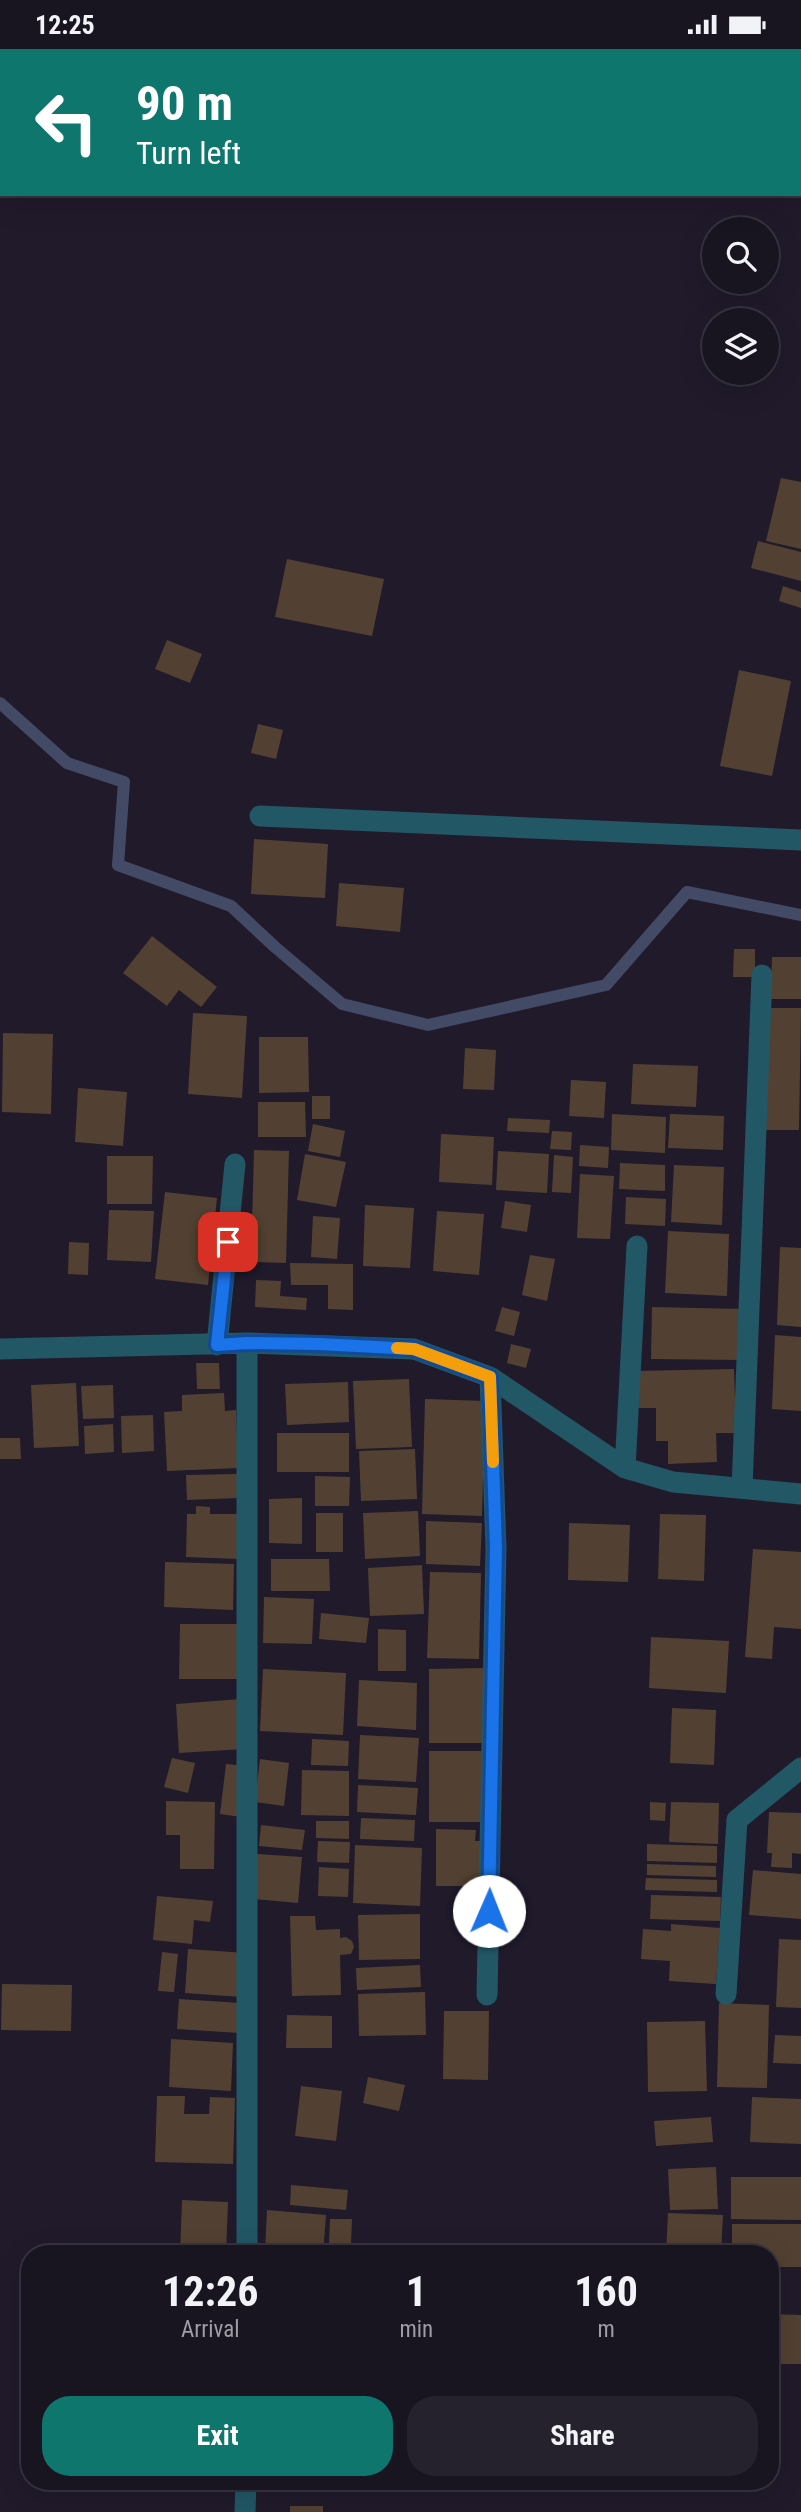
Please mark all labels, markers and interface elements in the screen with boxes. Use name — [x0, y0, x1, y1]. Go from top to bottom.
text: 12:25 — [35, 10, 95, 40]
text: 90 m — [136, 75, 233, 132]
icon: left — [21, 77, 112, 168]
text: Turn left — [136, 134, 241, 172]
map controls — [702, 217, 779, 385]
button: search — [702, 217, 779, 294]
button: layers — [702, 308, 779, 385]
pin — [198, 1212, 258, 1272]
icon: arrive — [209, 1223, 247, 1261]
position arrow — [452, 1874, 526, 1948]
text: 12:26 — [162, 2267, 258, 2316]
text: 1 — [406, 2267, 427, 2316]
text: 160 — [574, 2267, 638, 2316]
text: Arrival — [181, 2316, 239, 2343]
text: min — [399, 2316, 433, 2343]
text: m — [597, 2316, 615, 2343]
button: Exit — [42, 2396, 393, 2476]
button: Share — [407, 2396, 758, 2476]

